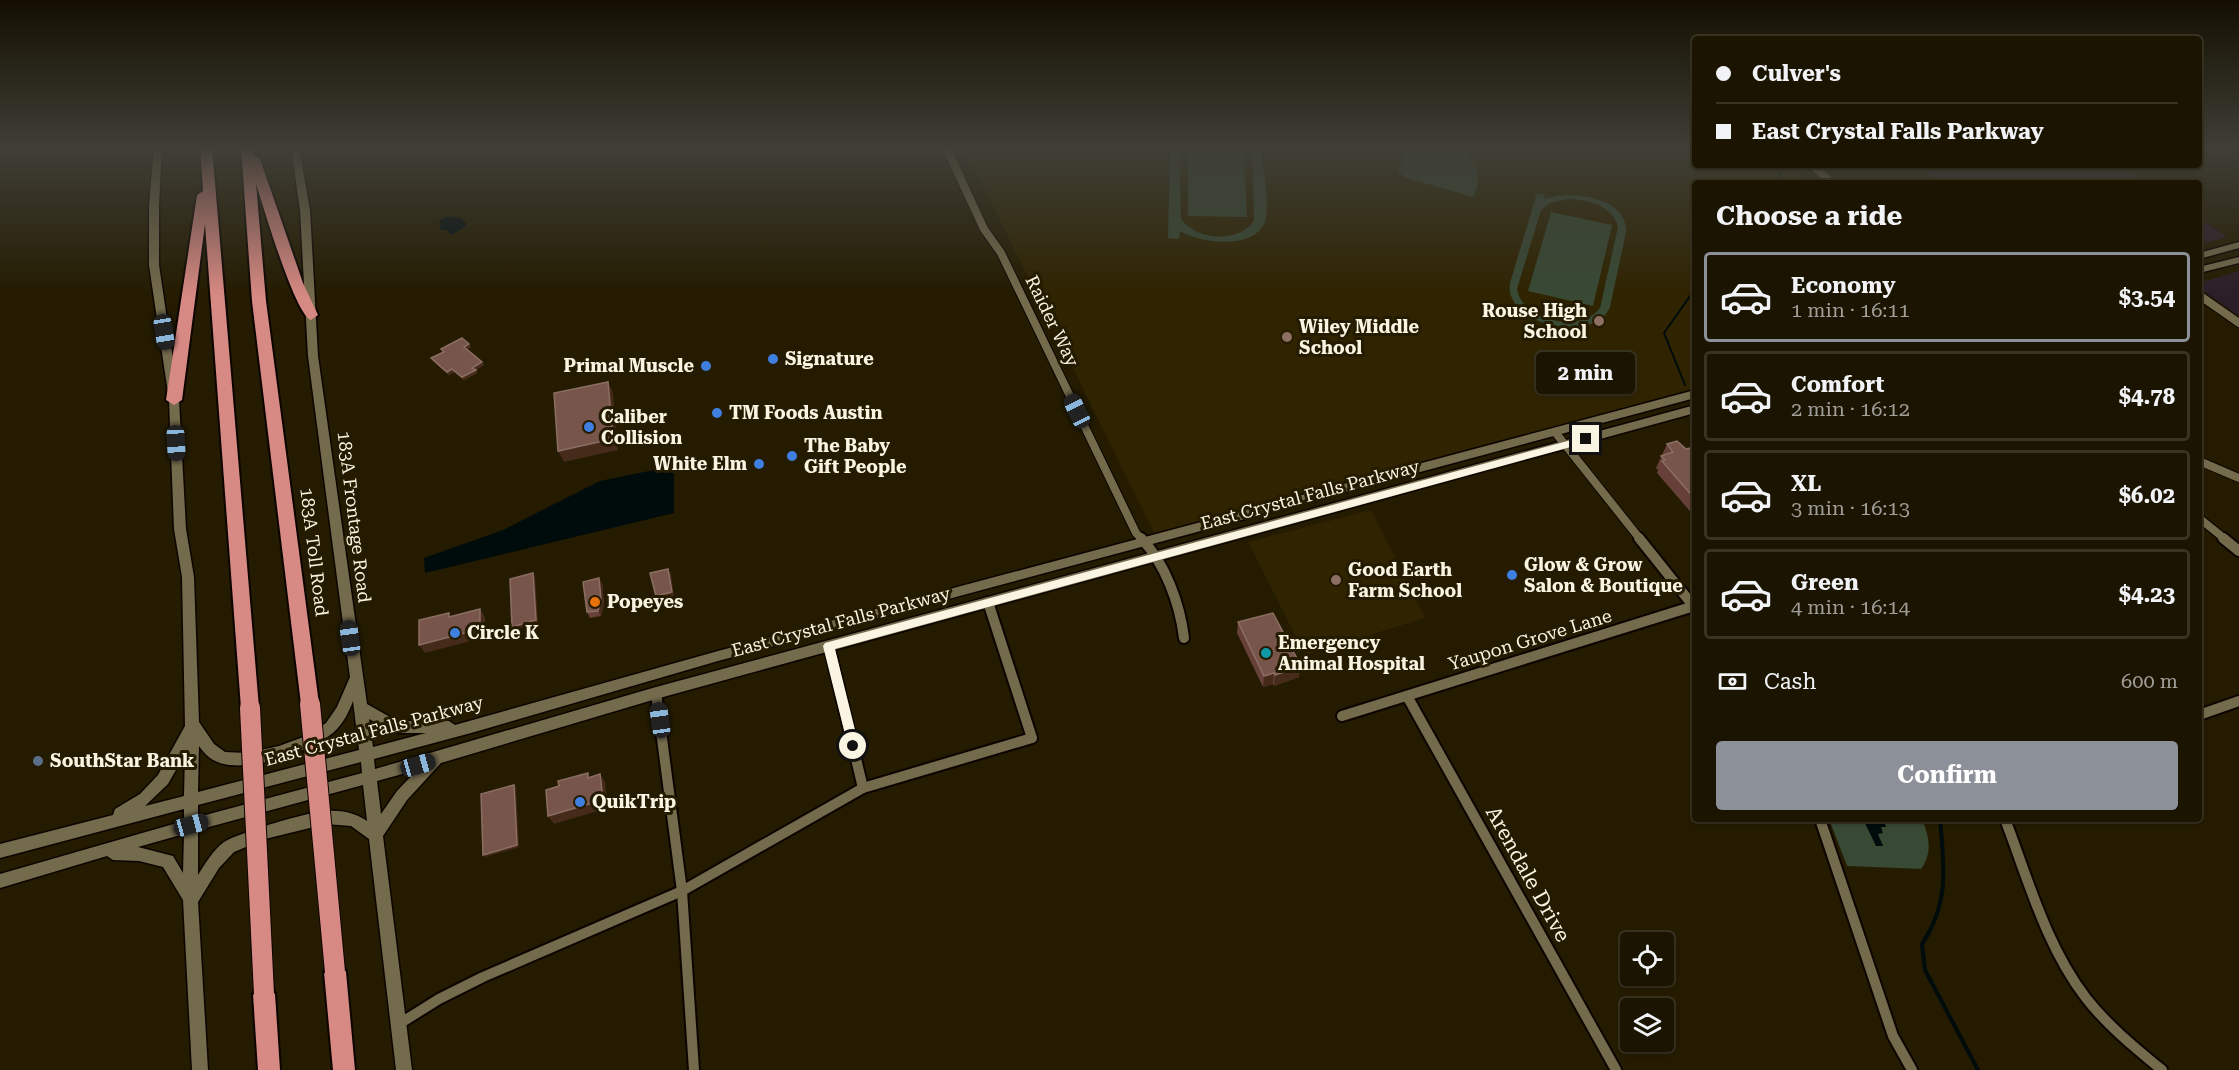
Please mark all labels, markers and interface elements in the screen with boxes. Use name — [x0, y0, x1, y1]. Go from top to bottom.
text: Culver's — [1752, 61, 1841, 86]
text: East Crystal Falls Parkway — [1752, 119, 2044, 144]
text: Choose a ride — [1716, 200, 1902, 232]
icon: car — [1719, 270, 1773, 324]
street label: Raider Way — [1021, 272, 1084, 370]
text: Economy — [1791, 273, 1895, 298]
text: $3.54 — [2119, 285, 2175, 310]
text: 1 min · 16:11 — [1791, 298, 1910, 322]
place label: Rouse High School — [1482, 300, 1587, 342]
car — [152, 313, 176, 351]
marker: Rouse High School — [1592, 314, 1606, 328]
place label: Wiley Middle School — [1299, 316, 1419, 358]
marker: Wiley Middle School — [1280, 330, 1294, 344]
place label: Signature — [785, 348, 874, 369]
marker: Signature — [766, 352, 780, 366]
callout: 2 min — [1536, 352, 1636, 394]
place label: Primal Muscle — [563, 355, 694, 376]
marker: Primal Muscle — [699, 359, 713, 373]
text: 2 min — [1558, 361, 1613, 385]
icon: car — [1719, 369, 1773, 423]
text: Comfort — [1791, 372, 1884, 397]
text: $4.78 — [2119, 384, 2175, 409]
car — [1061, 391, 1093, 431]
text: 2 min · 16:12 — [1791, 397, 1910, 421]
place label: TM Foods Austin — [729, 402, 882, 423]
place label: Caliber Collision — [601, 406, 682, 448]
marker: TM Foods Austin — [710, 406, 724, 420]
marker: Caliber Collision — [582, 420, 596, 434]
car — [166, 425, 186, 461]
route end — [1572, 425, 1599, 452]
street label: 183A Frontage Road — [334, 430, 375, 604]
place label: The Baby Gift People — [804, 435, 907, 477]
marker: The Baby Gift People — [785, 449, 799, 463]
place label: White Elm — [653, 453, 748, 474]
street label: East Crystal Falls Parkway — [1198, 455, 1422, 534]
marker: White Elm — [752, 457, 766, 471]
icon: car — [1719, 468, 1773, 522]
text: XL — [1791, 471, 1821, 496]
text: $6.02 — [2119, 483, 2175, 508]
street label: 183A Toll Road — [296, 487, 333, 618]
text: 3 min · 16:13 — [1791, 496, 1910, 520]
place label: Glow & Grow Salon & Boutique — [1524, 554, 1683, 596]
place label: Good Earth Farm School — [1348, 559, 1462, 601]
icon: car — [1719, 567, 1773, 621]
marker: Glow & Grow Salon & Boutique — [1505, 568, 1519, 582]
text: Green — [1791, 570, 1859, 595]
marker: Good Earth Farm School — [1329, 573, 1343, 587]
street label: East Crystal Falls Parkway — [729, 582, 953, 661]
text: $4.23 — [2119, 582, 2175, 607]
place label: Popeyes — [607, 591, 683, 612]
marker: Popeyes — [588, 595, 602, 609]
text: 4 min · 16:14 — [1791, 595, 1910, 619]
street label: Yaupon Grove Lane — [1446, 605, 1614, 674]
car — [339, 619, 361, 657]
place label: Circle K — [467, 622, 539, 643]
marker: Circle K — [448, 626, 462, 640]
place label: Emergency Animal Hospital — [1278, 632, 1425, 674]
marker: Emergency Animal Hospital — [1259, 646, 1273, 660]
icon: cash — [1716, 665, 1749, 698]
text: Cash — [1764, 669, 1816, 694]
text: 600 m — [2121, 669, 2178, 693]
street label: East Crystal Falls Parkway — [262, 691, 486, 770]
car — [649, 701, 671, 739]
route start — [839, 732, 866, 759]
button: Confirm — [1716, 741, 2178, 810]
place label: SouthStar Bank — [50, 750, 195, 771]
car — [398, 751, 438, 779]
marker: SouthStar Bank — [31, 754, 45, 768]
place label: QuikTrip — [592, 791, 676, 812]
marker: QuikTrip — [573, 795, 587, 809]
street label: Arendale Drive — [1481, 802, 1575, 946]
car — [171, 812, 211, 838]
map controls — [1620, 932, 1674, 1052]
button: locate — [1620, 932, 1674, 986]
button: layers — [1620, 998, 1674, 1052]

